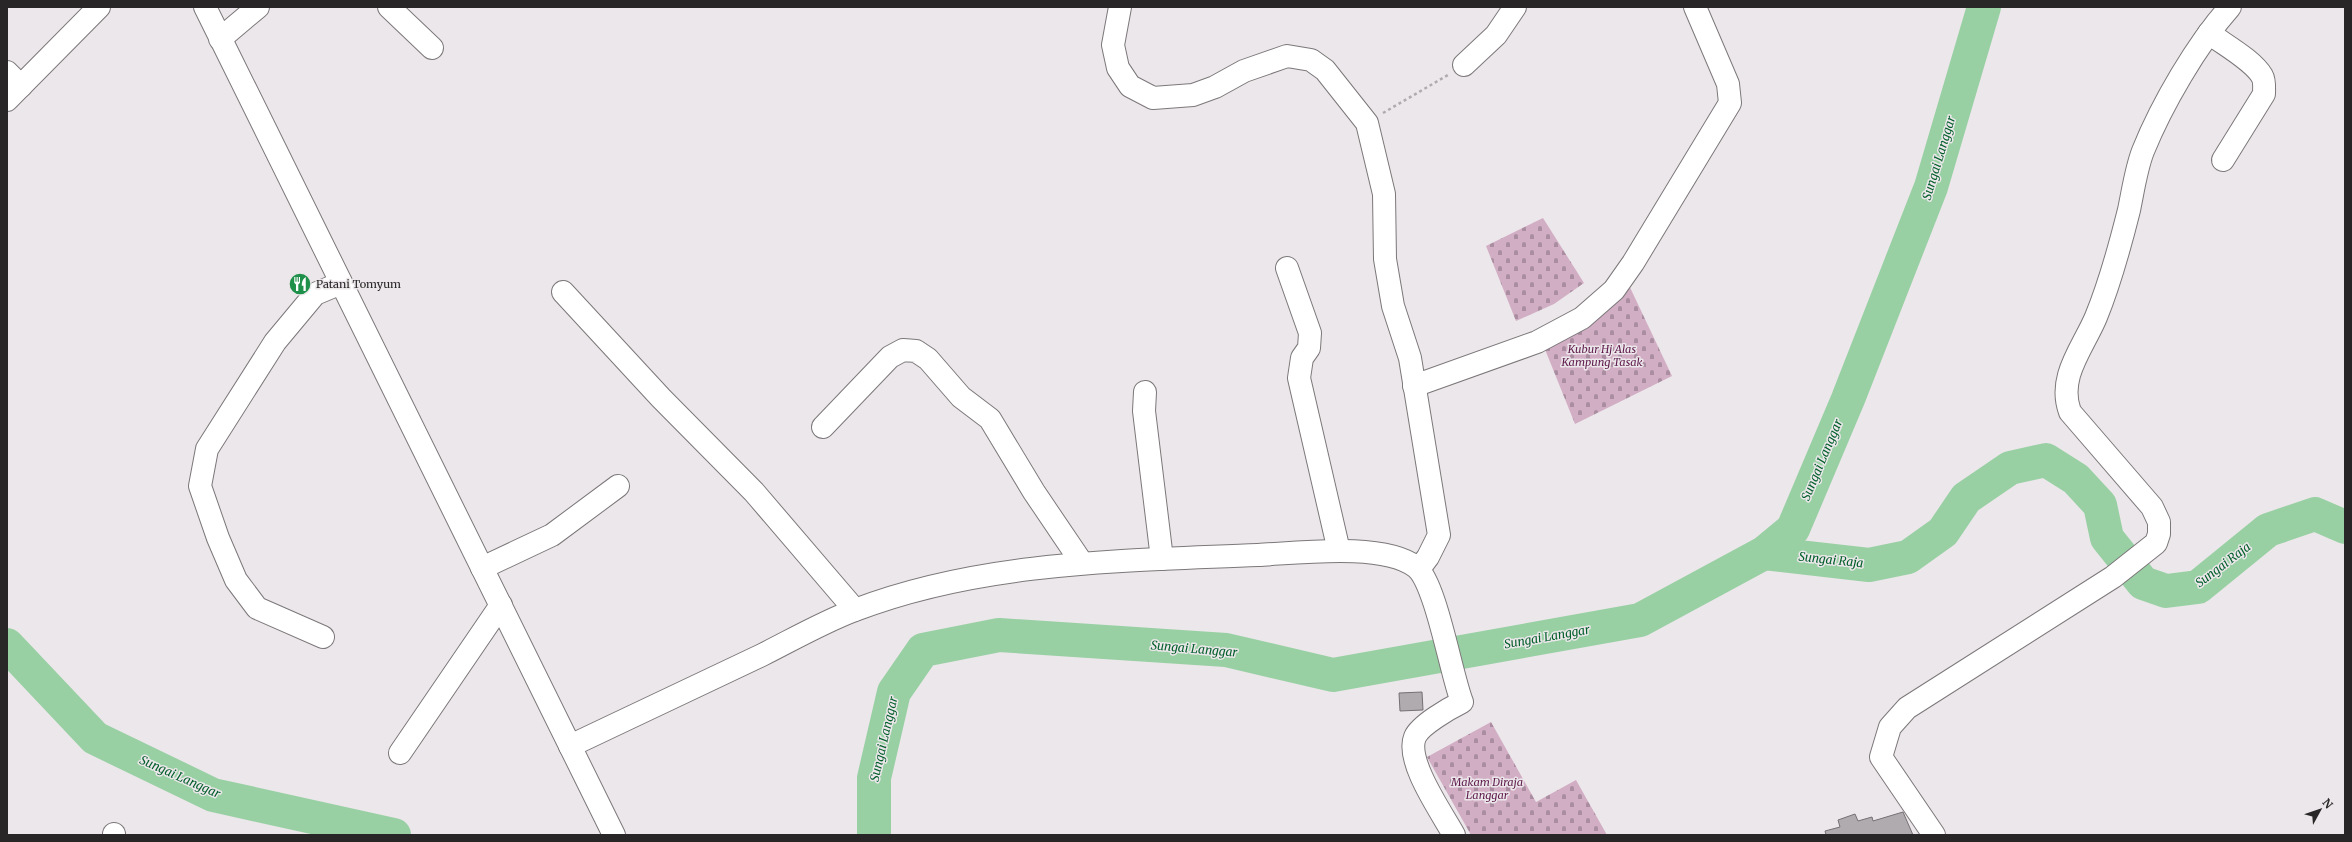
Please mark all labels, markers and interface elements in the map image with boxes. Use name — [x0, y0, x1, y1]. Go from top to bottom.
water label: Sungai Langgar — [1919, 113, 1959, 202]
restaurant icon: Patani Tomyum — [287, 271, 313, 297]
place label: Patani Tomyum — [316, 277, 401, 291]
park label: Kubur Hj Alas Kampung Tasak — [1560, 342, 1643, 369]
water label: Sungai Langgar — [1798, 416, 1846, 503]
water label: Sungai Raja — [2192, 539, 2253, 590]
water label: Sungai Raja — [1798, 549, 1864, 570]
water label: Sungai Langgar — [1503, 621, 1592, 651]
water label: Sungai Langgar — [1150, 637, 1239, 660]
water label: Sungai Langgar — [866, 694, 901, 783]
water label: Sungai Langgar — [138, 752, 224, 801]
park label: Makam Diraja Langgar — [1450, 775, 1523, 802]
north arrow — [2300, 790, 2340, 830]
text: N — [2320, 796, 2336, 812]

